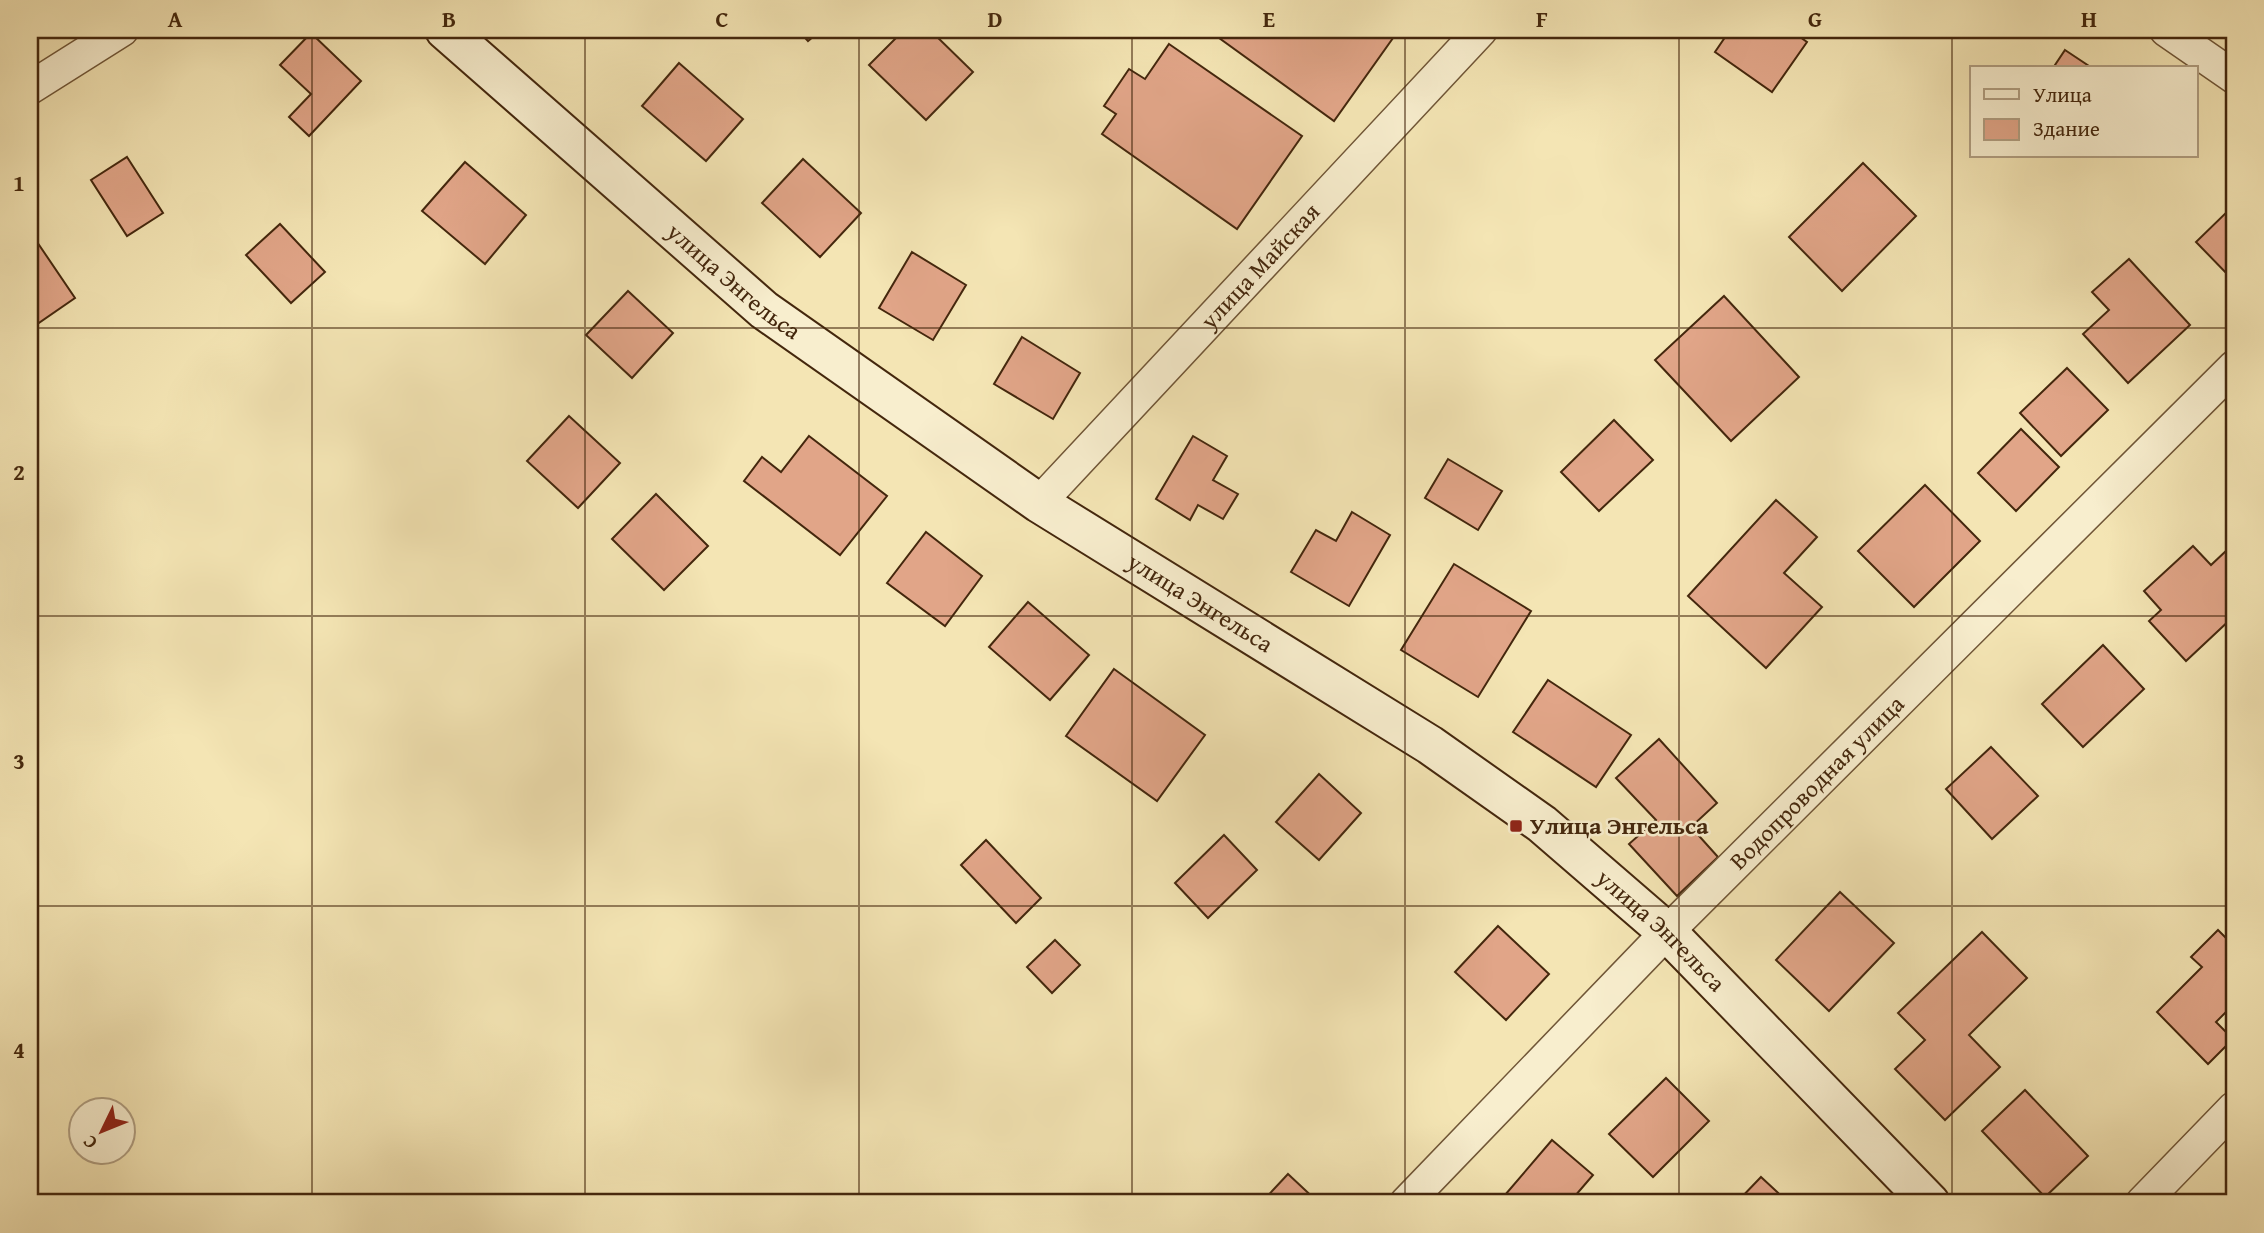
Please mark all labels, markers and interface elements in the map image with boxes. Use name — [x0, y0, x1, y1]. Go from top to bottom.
text: A — [168, 2, 183, 35]
text: B — [442, 2, 456, 35]
text: C — [715, 2, 729, 35]
text: D — [988, 2, 1003, 35]
text: E — [1263, 2, 1275, 35]
text: F — [1536, 2, 1548, 35]
text: G — [1808, 2, 1822, 35]
text: H — [2081, 2, 2097, 35]
legend — [1970, 66, 2198, 158]
text: Улица — [2033, 79, 2092, 110]
text: Здание — [2033, 113, 2100, 144]
text: 1 — [13, 166, 25, 199]
street label: улица Майская — [1191, 195, 1328, 338]
street label: улица Энгельса — [659, 214, 809, 348]
text: 2 — [13, 455, 25, 488]
street label: улица Энгельса — [1120, 543, 1281, 661]
street label: Водопроводная улица — [1721, 687, 1912, 877]
text: 3 — [13, 744, 25, 777]
place label: Улица Энгельса — [1530, 808, 1709, 843]
marker: Улица Энгельса — [1508, 818, 1524, 834]
street label: улица Энгельса — [1588, 860, 1734, 1000]
text: 4 — [13, 1033, 25, 1066]
north arrow — [66, 1096, 136, 1166]
text: С — [75, 1129, 103, 1156]

